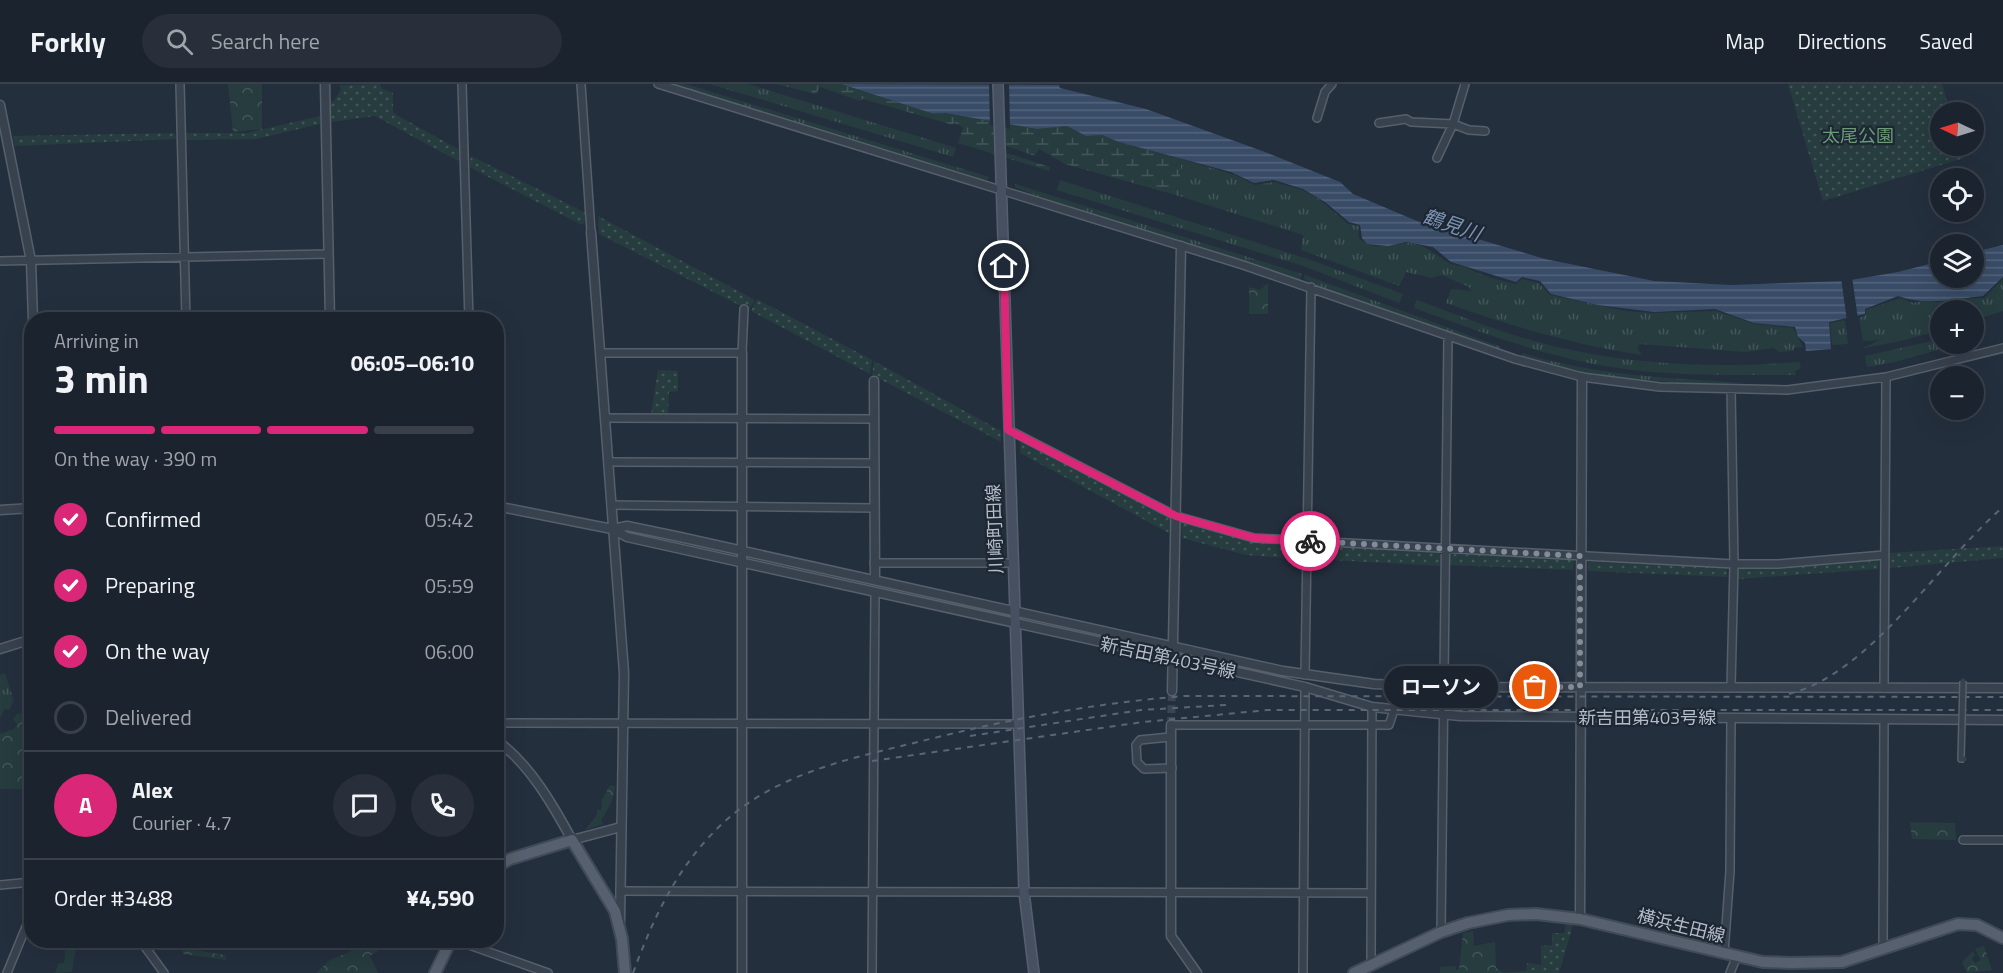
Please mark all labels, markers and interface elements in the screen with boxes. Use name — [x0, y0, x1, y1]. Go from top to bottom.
search box — [142, 14, 562, 68]
text: Forkly — [30, 20, 106, 63]
text: Search here — [211, 24, 320, 58]
icon: search — [163, 25, 196, 58]
text: Map — [1725, 25, 1765, 57]
text: Directions — [1798, 25, 1887, 57]
text: Saved — [1920, 25, 1973, 57]
north arrow — [1930, 102, 1984, 156]
map controls — [1930, 102, 1984, 420]
park label: 太尾公園 — [1822, 122, 1894, 149]
button: locate — [1930, 168, 1984, 222]
water label: 鶴見川 — [1419, 200, 1487, 250]
button: layers — [1930, 234, 1984, 288]
pin — [978, 240, 1029, 291]
icon: home — [987, 249, 1020, 282]
button: + — [1930, 300, 1984, 354]
text: Arriving in — [54, 325, 139, 356]
text: 06:05–06:10 — [351, 346, 474, 380]
text: 3 min — [54, 349, 149, 408]
button: − — [1930, 366, 1984, 420]
text: On the way · 390 m — [54, 443, 217, 474]
street label: 川崎町田線 — [979, 484, 1010, 574]
text: Confirmed — [105, 502, 201, 536]
icon: check — [54, 503, 87, 536]
text: 05:42 — [425, 504, 474, 535]
courier — [1280, 511, 1340, 571]
icon: bike — [1294, 525, 1327, 558]
text: Preparing — [105, 568, 195, 602]
icon: check — [54, 569, 87, 602]
text: 05:59 — [425, 570, 474, 601]
street label: 新吉田第403号線 — [1098, 630, 1239, 685]
text: On the way — [105, 634, 210, 668]
icon: check — [54, 635, 87, 668]
text: 06:00 — [425, 636, 474, 667]
pin — [1509, 661, 1560, 712]
callout: ローソン — [1385, 666, 1499, 708]
icon: bag — [1518, 670, 1551, 703]
text: ローソン — [1401, 671, 1481, 702]
text: Delivered — [105, 700, 192, 734]
street label: 新吉田第403号線 — [1578, 704, 1716, 731]
text: Alex — [132, 773, 173, 807]
button: chat — [333, 774, 396, 837]
button: phone — [411, 774, 474, 837]
text: A — [79, 788, 92, 822]
text: Courier · 4.7 — [132, 807, 232, 838]
text: Order #3488 — [54, 881, 173, 915]
text: ¥4,590 — [407, 881, 474, 915]
street label: 横浜生田線 — [1634, 902, 1728, 950]

